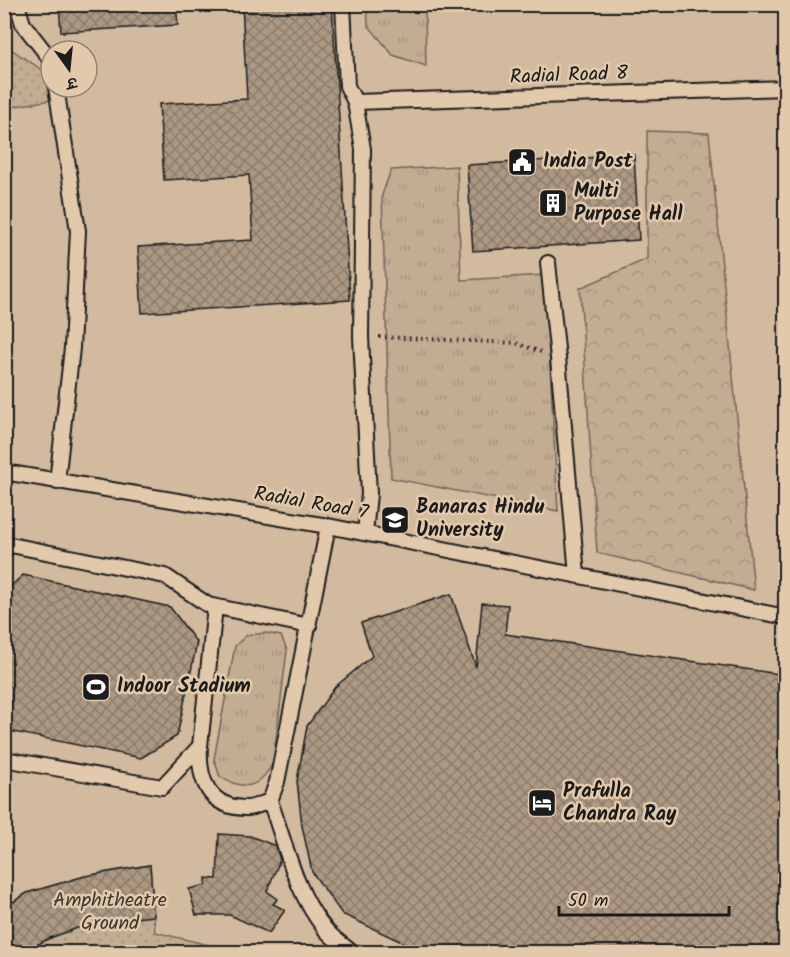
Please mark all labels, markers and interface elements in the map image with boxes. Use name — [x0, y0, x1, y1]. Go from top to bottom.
north arrow — [39, 39, 99, 99]
street label: Radial Road 8 — [509, 58, 630, 94]
text: उ — [62, 69, 81, 96]
public building icon: India Post — [506, 146, 538, 178]
place label: India Post — [543, 146, 634, 178]
place label: Multi Purpose Hall — [574, 176, 683, 231]
building icon: Multi Purpose Hall — [537, 187, 569, 219]
street label: Radial Road 7 — [251, 478, 371, 530]
place label: Banaras Hindu University — [416, 492, 545, 547]
school or university icon: Banaras Hindu University — [379, 504, 411, 536]
sports icon: Indoor Stadium — [80, 671, 112, 703]
place label: Indoor Stadium — [117, 671, 251, 703]
place label: Prafulla Chandra Ray — [563, 776, 677, 831]
hotel icon: Prafulla Chandra Ray — [526, 787, 558, 819]
scale bar — [559, 879, 728, 917]
park label: Amphitheatre Ground — [53, 885, 167, 940]
text: 50 m — [568, 887, 608, 916]

